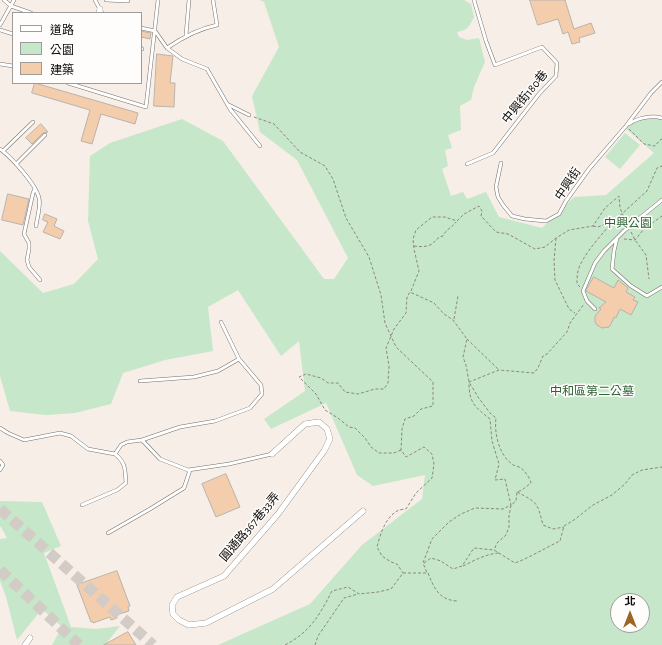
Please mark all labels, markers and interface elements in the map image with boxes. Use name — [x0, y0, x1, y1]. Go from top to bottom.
legend — [12, 12, 142, 84]
text: 道路 — [50, 24, 74, 36]
text: 公園 — [50, 44, 74, 56]
text: 建築 — [50, 64, 74, 76]
street label: 中興街180巷 — [499, 68, 551, 126]
street label: 中興街 — [552, 165, 584, 203]
park label: 中興公園 — [604, 216, 652, 230]
park label: 中和區第二公墓 — [550, 384, 634, 398]
street label: 圓通路367巷33弄 — [217, 490, 283, 564]
north arrow — [610, 593, 650, 633]
text: 北 — [625, 596, 636, 607]

